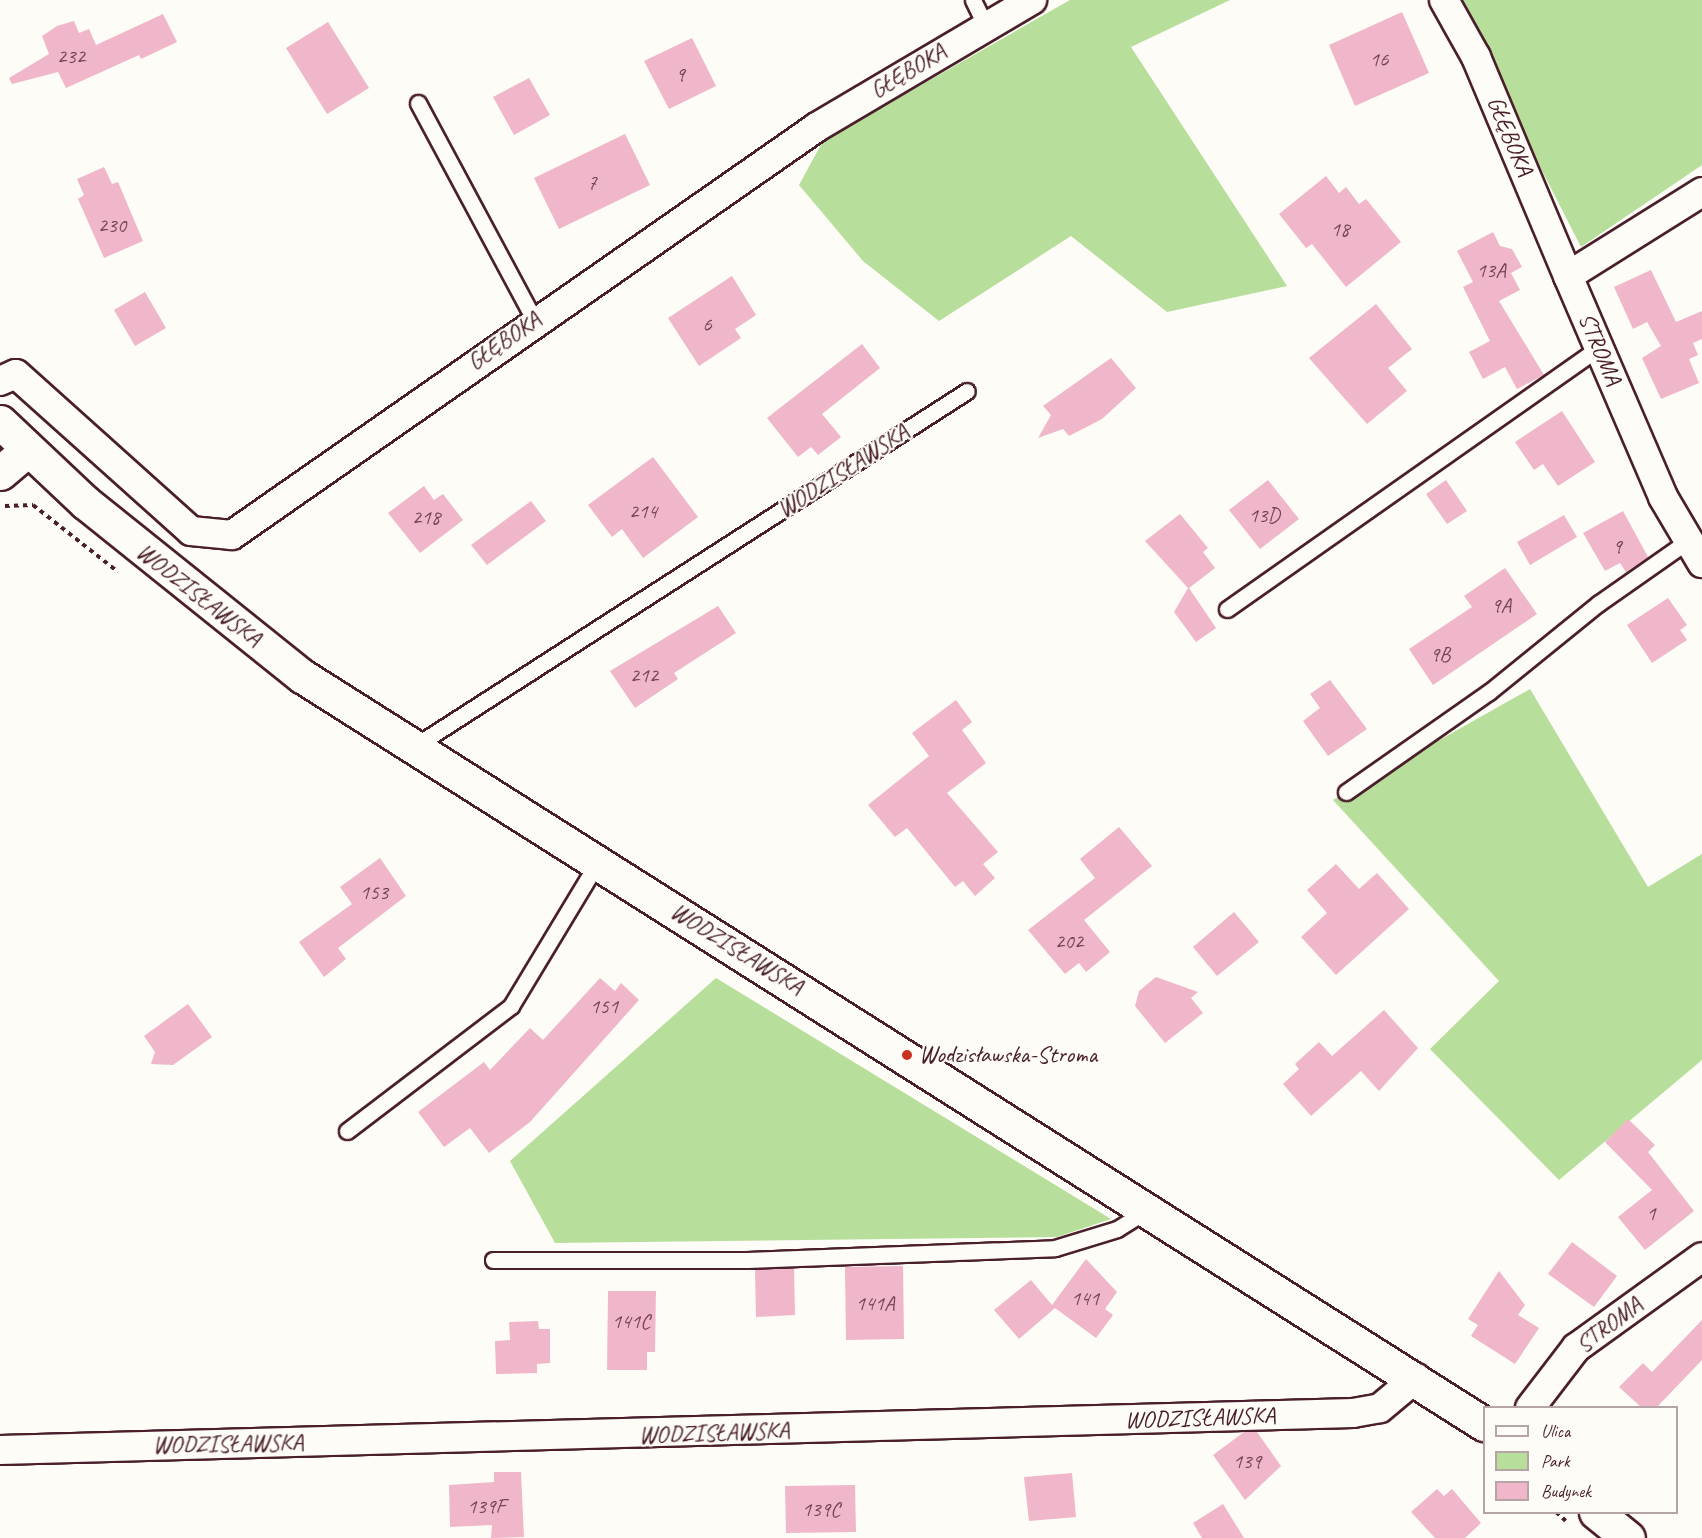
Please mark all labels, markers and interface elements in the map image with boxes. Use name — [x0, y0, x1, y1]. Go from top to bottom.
street label: GŁĘBOKA — [865, 37, 951, 105]
house number: 232 — [57, 43, 85, 69]
house number: 16 — [1370, 46, 1388, 72]
house number: 9 — [675, 61, 685, 87]
street label: GŁĘBOKA — [1481, 92, 1539, 180]
house number: 7 — [587, 169, 597, 195]
house number: 230 — [98, 212, 126, 238]
house number: 18 — [1331, 216, 1349, 242]
house number: 13A — [1476, 257, 1506, 283]
street label: GŁĘBOKA — [462, 305, 546, 377]
street label: STROMA — [1572, 309, 1628, 389]
house number: 6 — [702, 311, 712, 337]
street label: WODZISŁAWSKA — [772, 418, 914, 524]
house number: 214 — [629, 498, 657, 524]
house number: 13D — [1248, 502, 1280, 528]
house number: 218 — [412, 504, 440, 530]
house number: 9 — [1612, 533, 1622, 559]
street label: WODZISŁAWSKA — [131, 537, 267, 653]
house number: 9A — [1491, 592, 1511, 618]
house number: 9B — [1430, 641, 1450, 667]
house number: 212 — [630, 662, 658, 688]
house number: 153 — [360, 879, 388, 905]
street label: WODZISŁAWSKA — [665, 897, 809, 1001]
house number: 202 — [1055, 928, 1083, 954]
house number: 151 — [590, 993, 618, 1019]
place label: Wodzisławska-Stroma — [919, 1041, 1097, 1069]
marker: Wodzisławska-Stroma — [900, 1048, 914, 1062]
house number: 1 — [1646, 1200, 1656, 1226]
house number: 141 — [1071, 1285, 1099, 1311]
house number: 141A — [856, 1290, 894, 1316]
street label: STROMA — [1570, 1291, 1648, 1359]
house number: 141C — [612, 1308, 650, 1334]
street label: WODZISŁAWSKA — [1124, 1401, 1276, 1435]
legend — [1483, 1406, 1678, 1514]
street label: WODZISŁAWSKA — [638, 1416, 790, 1450]
text: Ulica — [1541, 1420, 1570, 1442]
street label: WODZISŁAWSKA — [152, 1428, 304, 1460]
house number: 139 — [1233, 1448, 1261, 1474]
text: Park — [1541, 1450, 1570, 1472]
text: Budynek — [1541, 1480, 1591, 1502]
house number: 139F — [467, 1493, 505, 1519]
house number: 139C — [802, 1496, 840, 1522]

